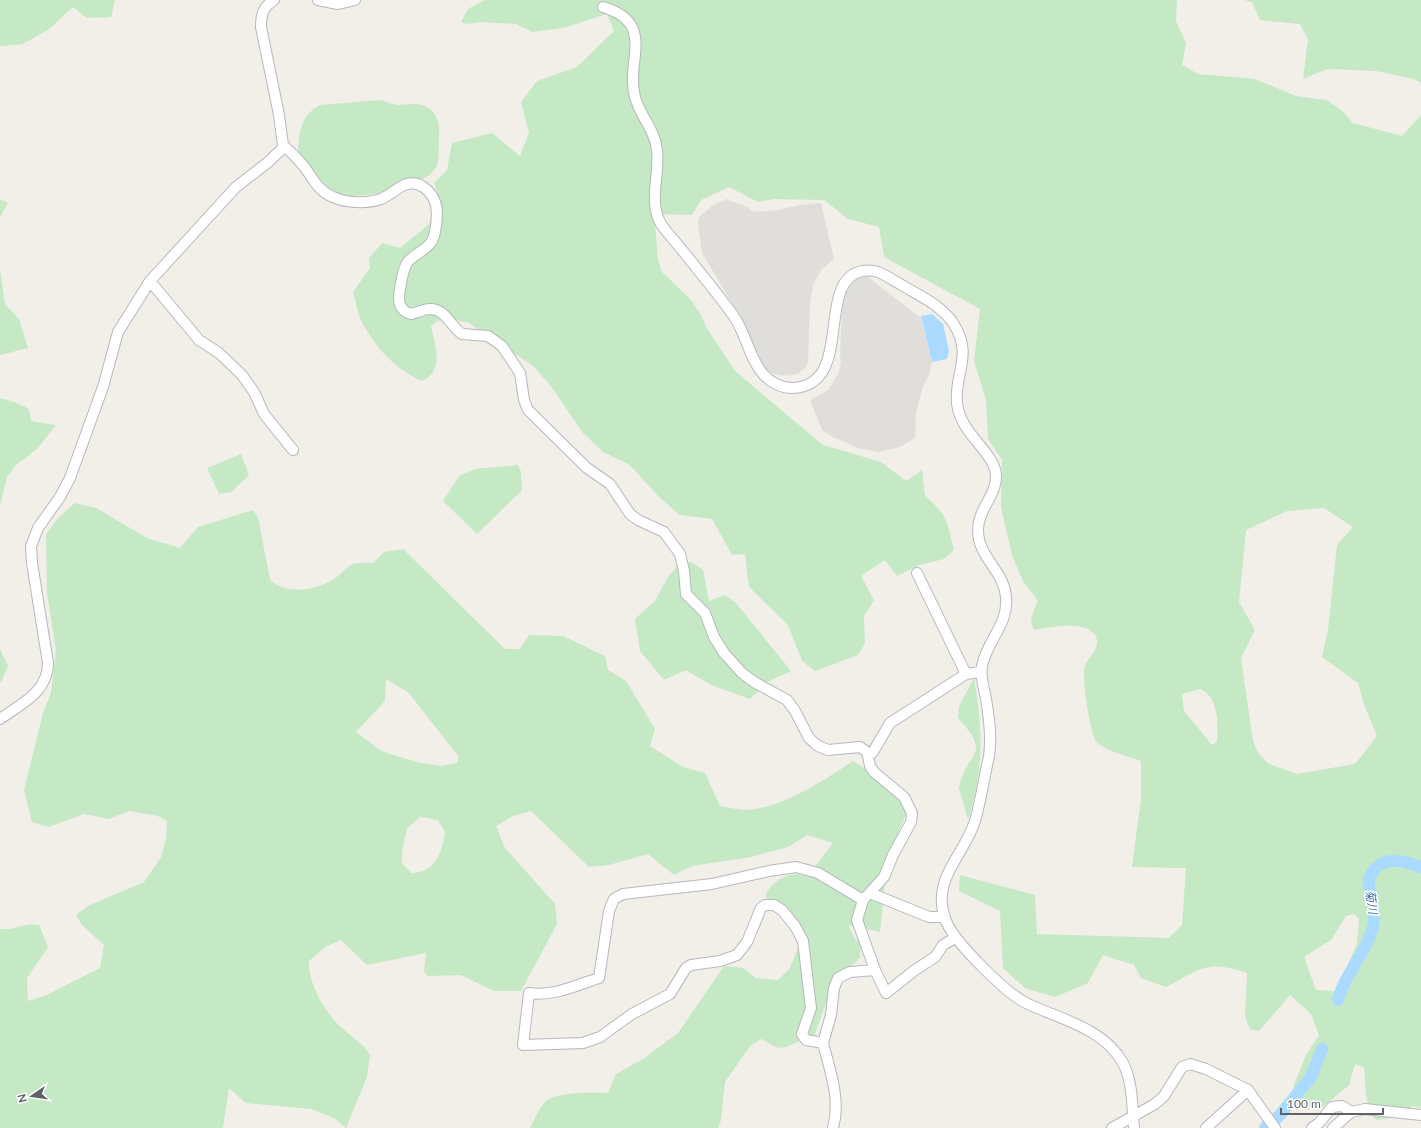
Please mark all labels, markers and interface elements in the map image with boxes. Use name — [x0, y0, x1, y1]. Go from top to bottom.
water label: 菊川 — [1363, 889, 1381, 917]
north arrow — [12, 1076, 52, 1116]
scale bar — [1281, 1090, 1383, 1116]
text: N — [14, 1093, 29, 1104]
text: 100 m — [1287, 1096, 1321, 1111]

